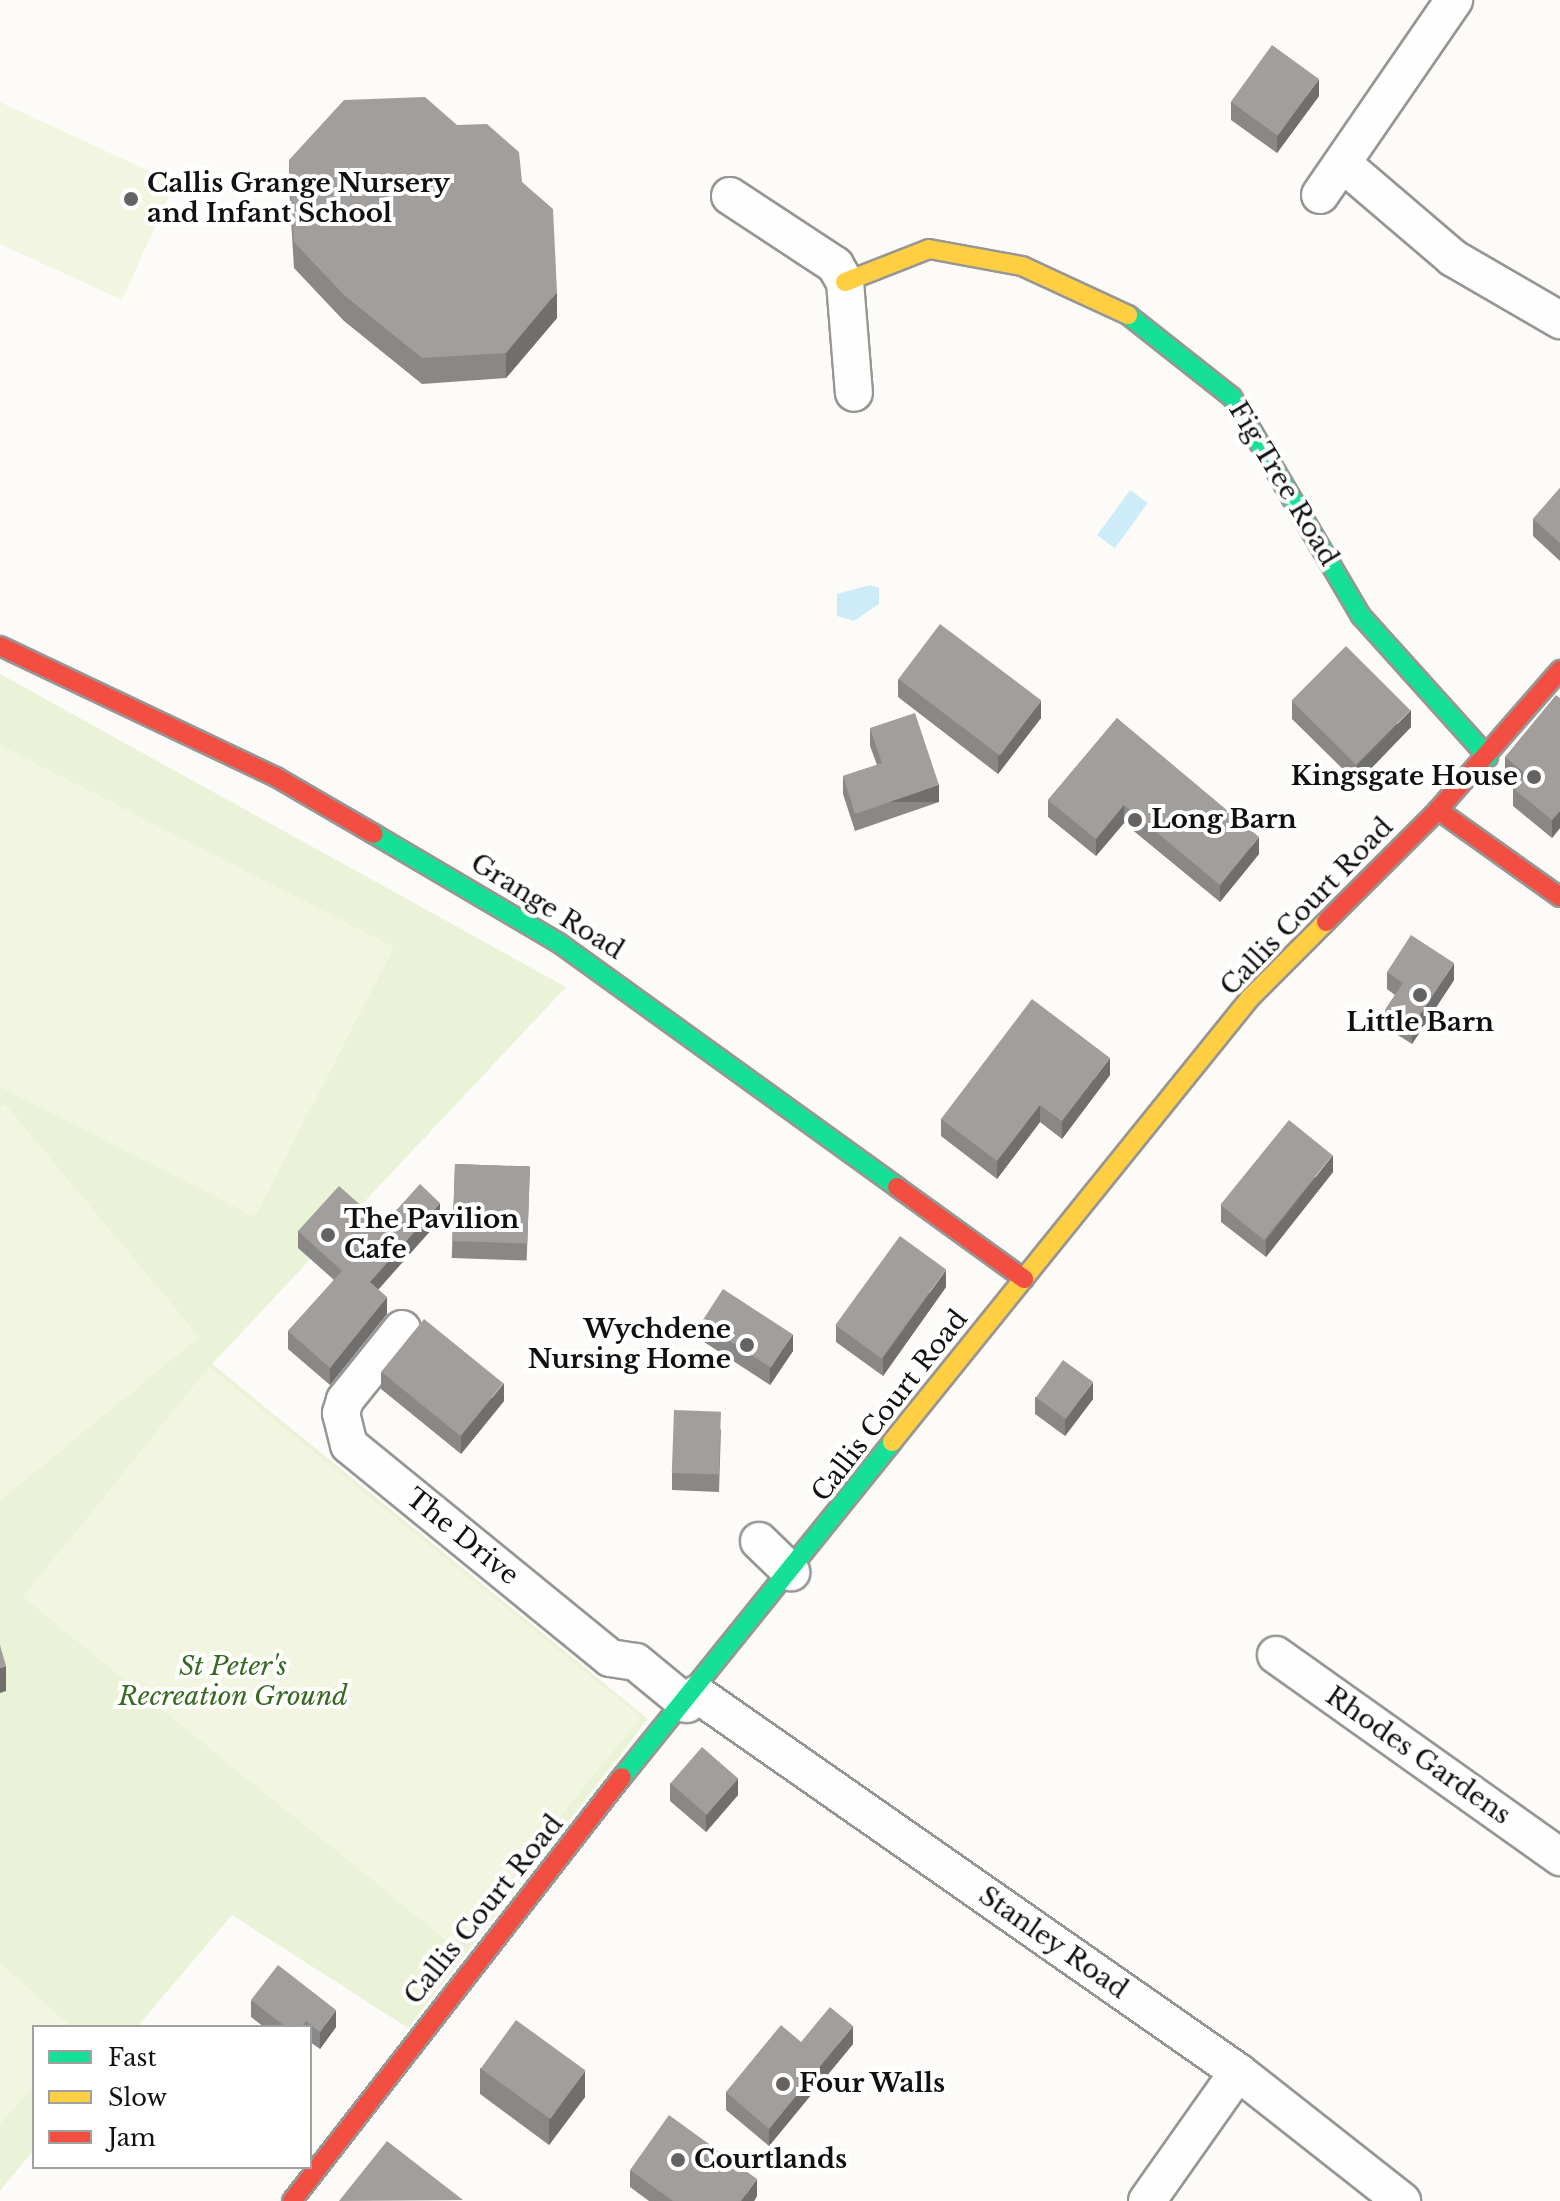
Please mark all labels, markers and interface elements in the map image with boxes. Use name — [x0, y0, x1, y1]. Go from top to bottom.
place label: Callis Grange Nursery and Infant School — [147, 168, 450, 230]
marker: Callis Grange Nursery and Infant School — [122, 190, 140, 208]
street label: Fig Tree Road — [1222, 396, 1344, 572]
place label: Kingsgate House — [1291, 761, 1518, 793]
marker: Kingsgate House — [1525, 768, 1543, 786]
place label: Long Barn — [1151, 804, 1297, 836]
marker: Long Barn — [1126, 811, 1144, 829]
street label: Callis Court Road — [1214, 812, 1400, 1002]
street label: Grange Road — [465, 848, 629, 966]
marker: Little Barn — [1411, 986, 1429, 1004]
place label: Little Barn — [1346, 1007, 1494, 1039]
place label: The Pavilion Cafe — [344, 1204, 519, 1266]
marker: The Pavilion Cafe — [319, 1226, 337, 1244]
street label: Callis Court Road — [806, 1304, 974, 1508]
place label: Wychdene Nursing Home — [528, 1314, 731, 1376]
marker: Wychdene Nursing Home — [738, 1336, 756, 1354]
street label: The Drive — [400, 1482, 524, 1592]
park label: St Peter's Recreation Ground — [118, 1651, 348, 1712]
street label: Rhodes Gardens — [1320, 1681, 1516, 1831]
street label: Callis Court Road — [398, 1809, 570, 2011]
street label: Stanley Road — [972, 1880, 1134, 2006]
legend — [32, 2025, 312, 2169]
text: Fast — [108, 2043, 156, 2072]
place label: Four Walls — [799, 2068, 947, 2100]
marker: Four Walls — [774, 2075, 792, 2093]
text: Slow — [108, 2083, 167, 2112]
text: Jam — [108, 2123, 156, 2152]
place label: Courtlands — [694, 2144, 847, 2176]
marker: Courtlands — [669, 2151, 687, 2169]

